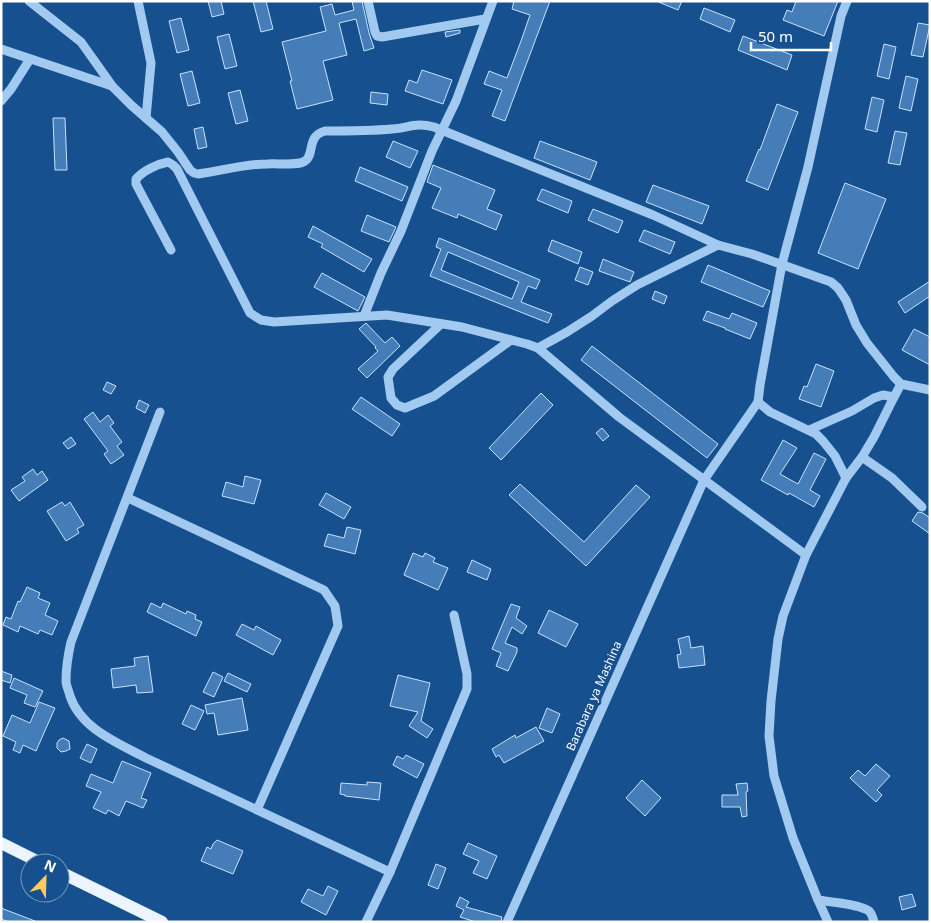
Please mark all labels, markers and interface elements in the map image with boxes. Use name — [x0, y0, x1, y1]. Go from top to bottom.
scale bar — [751, 20, 831, 52]
text: 50 m — [758, 26, 793, 46]
street label: Barabara ya Mashina — [562, 638, 625, 753]
north arrow — [20, 853, 70, 903]
text: N — [41, 855, 59, 877]

